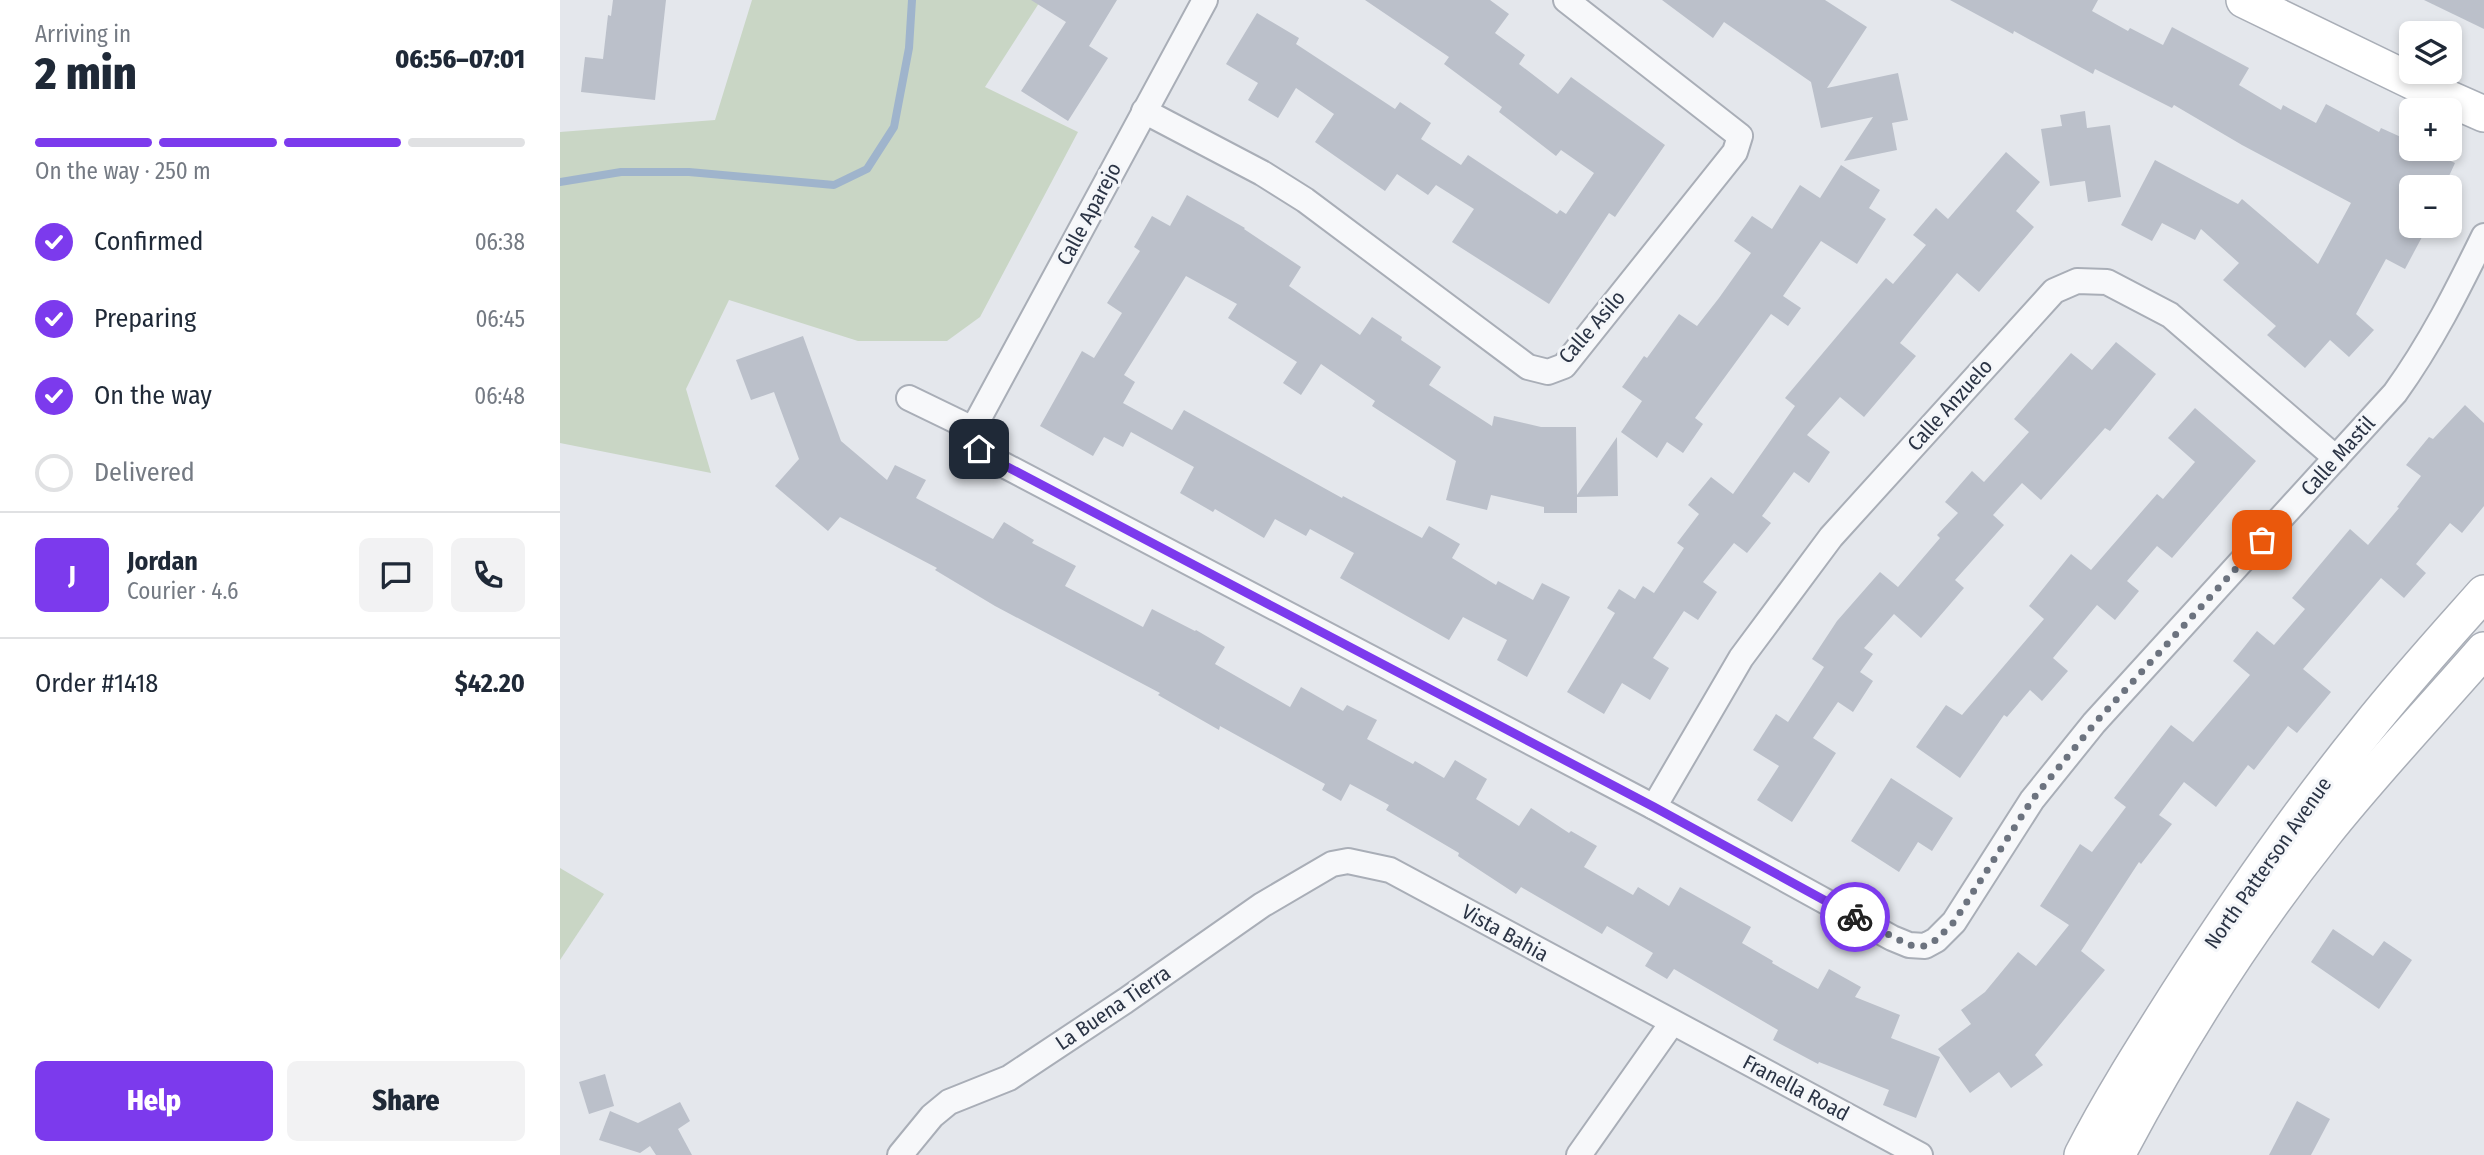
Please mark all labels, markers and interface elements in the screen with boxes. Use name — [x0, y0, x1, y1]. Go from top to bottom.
text: Arriving in — [35, 20, 131, 48]
map controls — [2399, 21, 2462, 238]
button: layers — [2399, 21, 2462, 84]
text: 06:56–07:01 — [395, 44, 525, 75]
text: 2 min — [35, 46, 137, 101]
button: + — [2399, 98, 2462, 161]
text: On the way · 250 m — [35, 157, 211, 185]
street label: Calle Aparejo — [1051, 158, 1127, 270]
button: − — [2399, 175, 2462, 238]
icon: check — [35, 223, 73, 261]
text: Confirmed — [94, 226, 204, 257]
text: 06:38 — [475, 228, 525, 256]
street label: Calle Asilo — [1553, 285, 1631, 369]
icon: check — [35, 300, 73, 338]
text: Preparing — [94, 303, 196, 334]
text: 06:45 — [475, 305, 525, 333]
street label: Calle Anzuelo — [1902, 354, 1998, 456]
icon: check — [35, 377, 73, 415]
text: On the way — [94, 380, 212, 411]
text: 06:48 — [474, 382, 525, 410]
street label: Calle Mastil — [2295, 410, 2381, 501]
pin — [949, 419, 1009, 479]
icon: home — [960, 430, 998, 468]
text: Delivered — [94, 457, 195, 488]
pin — [2232, 510, 2292, 570]
icon: bag — [2243, 521, 2281, 559]
button: chat — [359, 538, 433, 612]
button: phone — [451, 538, 525, 612]
text: Jordan — [127, 546, 198, 577]
text: J — [68, 560, 76, 591]
text: Courier · 4.6 — [127, 577, 238, 605]
text: Order #1418 — [35, 668, 158, 699]
text: $42.20 — [455, 668, 525, 699]
street label: North Patterson Avenue — [2199, 772, 2337, 954]
courier — [1820, 882, 1890, 952]
icon: bike — [1836, 898, 1874, 936]
street label: Vista Bahia — [1457, 899, 1553, 967]
street label: La Buena Tierra — [1051, 960, 1175, 1056]
street label: Franella Road — [1738, 1049, 1854, 1127]
button: Help — [35, 1061, 273, 1141]
button: Share — [287, 1061, 525, 1141]

